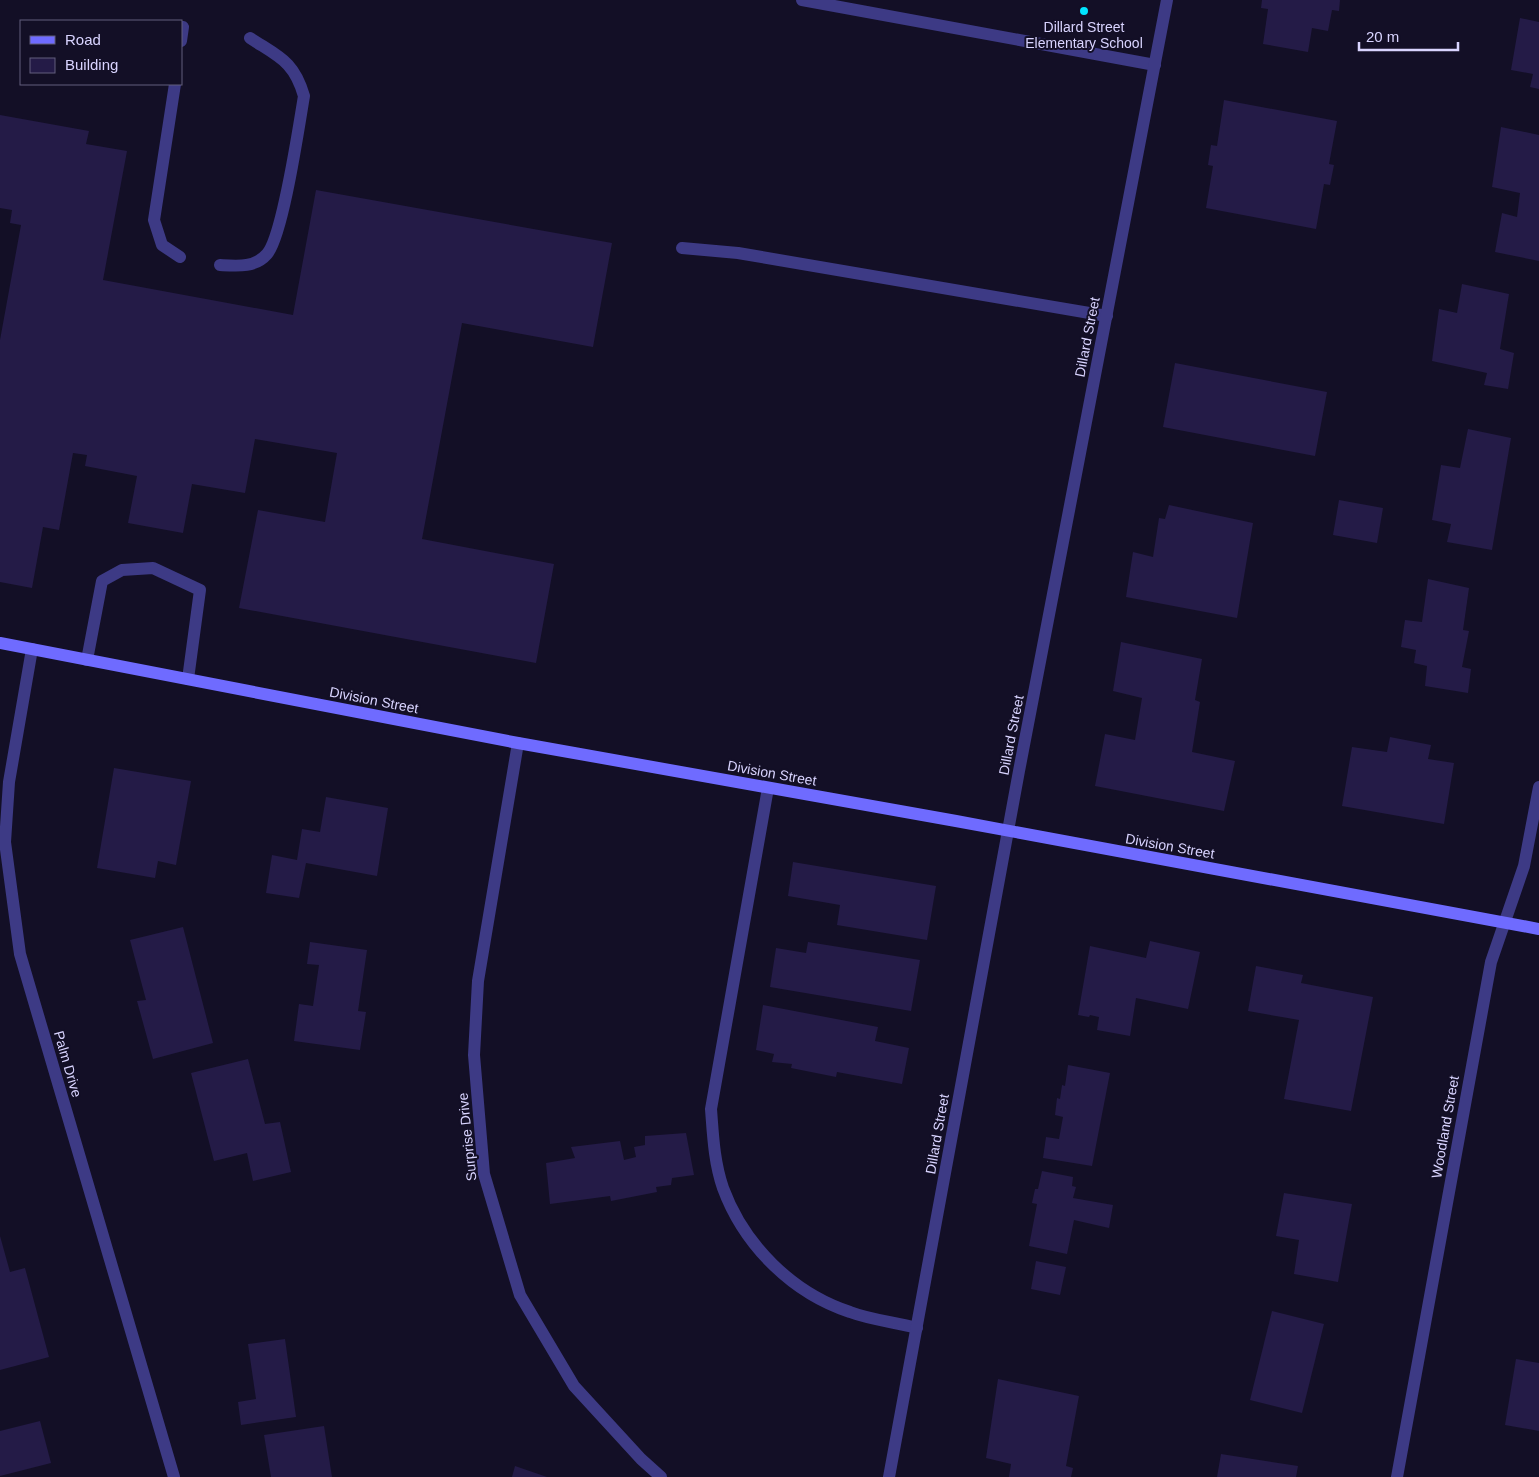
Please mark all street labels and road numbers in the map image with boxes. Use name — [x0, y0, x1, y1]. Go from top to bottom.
street label: Dillard Street — [1071, 296, 1103, 378]
street label: Division Street — [328, 684, 420, 716]
street label: Dillard Street — [995, 694, 1027, 776]
street label: Division Street — [726, 757, 818, 789]
street label: Division Street — [1124, 830, 1216, 862]
street label: Palm Drive — [51, 1029, 85, 1099]
street label: Woodland Street — [1428, 1074, 1462, 1180]
street label: Surprise Drive — [454, 1092, 480, 1182]
street label: Dillard Street — [922, 1093, 952, 1175]

